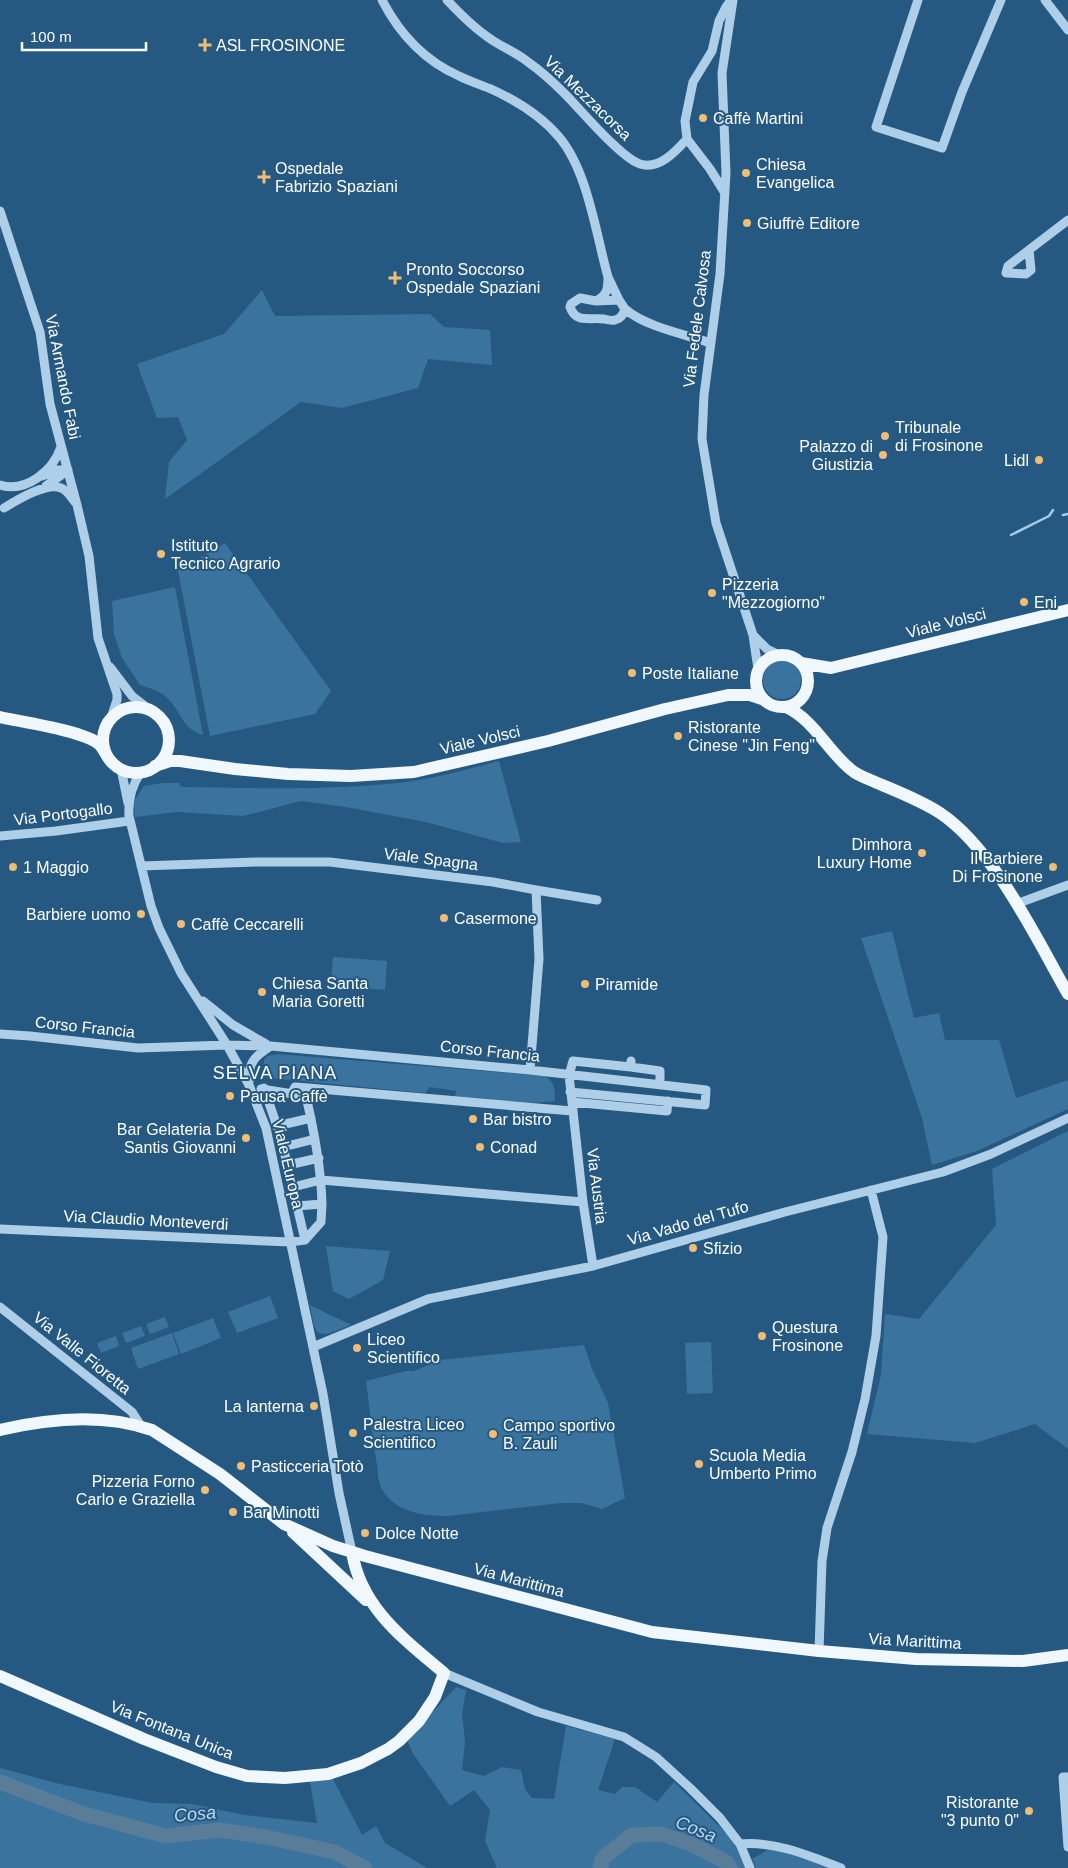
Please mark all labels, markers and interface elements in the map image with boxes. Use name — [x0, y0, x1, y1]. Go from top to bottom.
scale bar — [22, 20, 146, 52]
text: 100 m — [30, 28, 72, 45]
place label: ASL FROSINONE — [216, 37, 345, 54]
marker: ASL FROSINONE — [198, 38, 212, 52]
street label: Via Mezzacorsa — [541, 52, 635, 144]
place label: Caffè Martini — [713, 110, 803, 127]
marker: Caffè Martini — [697, 112, 709, 124]
place label: Chiesa Evangelica — [756, 156, 834, 191]
place label: Ospedale Fabrizio Spaziani — [275, 160, 398, 195]
marker: Chiesa Evangelica — [740, 167, 752, 179]
marker: Ospedale Fabrizio Spaziani — [257, 170, 271, 184]
place label: Giuffrè Editore — [757, 215, 860, 232]
marker: Giuffrè Editore — [741, 217, 753, 229]
street label: Via Fedele Calvosa — [680, 249, 714, 389]
place label: Pronto Soccorso Ospedale Spaziani — [406, 261, 540, 296]
marker: Pronto Soccorso Ospedale Spaziani — [388, 271, 402, 285]
street label: Via Armando Fabi — [43, 313, 83, 441]
place label: Tribunale di Frosinone — [895, 419, 983, 454]
marker: Tribunale di Frosinone — [879, 430, 891, 442]
place label: Palazzo di Giustizia — [799, 438, 873, 473]
marker: Palazzo di Giustizia — [877, 449, 889, 461]
place label: Lidl — [1004, 452, 1029, 469]
marker: Lidl — [1033, 454, 1045, 466]
place label: Istituto Tecnico Agrario — [171, 537, 280, 572]
marker: Istituto Tecnico Agrario — [155, 548, 167, 560]
place label: Pizzeria "Mezzogiorno" — [722, 576, 825, 611]
marker: Pizzeria "Mezzogiorno" — [706, 587, 718, 599]
place label: Eni — [1034, 594, 1057, 611]
marker: Eni — [1018, 596, 1030, 608]
street label: Viale Volsci — [904, 605, 988, 641]
place label: Poste Italiane — [642, 665, 739, 682]
marker: Poste Italiane — [626, 667, 638, 679]
place label: Ristorante Cinese "Jin Feng" — [688, 719, 815, 754]
street label: Viale Volsci — [438, 723, 522, 757]
marker: Ristorante Cinese "Jin Feng" — [672, 730, 684, 742]
street label: Via Portogallo — [13, 799, 113, 828]
place label: Dimhora Luxury Home — [817, 836, 912, 871]
street label: Viale Spagna — [383, 845, 479, 873]
marker: Dimhora Luxury Home — [916, 847, 928, 859]
place label: Il Barbiere Di Frosinone — [952, 850, 1043, 885]
place label: 1 Maggio — [23, 859, 89, 876]
marker: 1 Maggio — [7, 861, 19, 873]
marker: Il Barbiere Di Frosinone — [1047, 861, 1059, 873]
place label: Barbiere uomo — [26, 906, 131, 923]
marker: Barbiere uomo — [135, 908, 147, 920]
place label: Casermone — [454, 910, 537, 927]
marker: Casermone — [438, 912, 450, 924]
place label: Caffè Ceccarelli — [191, 916, 304, 933]
marker: Caffè Ceccarelli — [175, 918, 187, 930]
place label: Chiesa Santa Maria Goretti — [272, 975, 368, 1010]
place label: Piramide — [595, 976, 658, 993]
marker: Piramide — [579, 978, 591, 990]
marker: Chiesa Santa Maria Goretti — [256, 986, 268, 998]
street label: Corso Francia — [34, 1013, 136, 1041]
street label: Corso Francia — [439, 1037, 541, 1065]
district label: SELVA PIANA — [213, 1063, 337, 1083]
place label: Pausa Caffè — [240, 1088, 328, 1105]
marker: Pausa Caffè — [224, 1090, 236, 1102]
place label: Bar bistro — [483, 1111, 552, 1128]
marker: Bar bistro — [467, 1113, 479, 1125]
street label: Viale Europa — [269, 1118, 307, 1211]
place label: Bar Gelateria De Santis Giovanni — [117, 1121, 236, 1156]
marker: Bar Gelateria De Santis Giovanni — [240, 1132, 252, 1144]
place label: Conad — [490, 1139, 537, 1156]
marker: Conad — [474, 1141, 486, 1153]
street label: Via Austria — [584, 1147, 610, 1225]
street label: Via Vado del Tufo — [626, 1198, 750, 1248]
street label: Via Claudio Monteverdi — [63, 1207, 229, 1233]
place label: Sfizio — [703, 1240, 742, 1257]
marker: Sfizio — [687, 1242, 699, 1254]
street label: Via Valle Fioretta — [30, 1309, 134, 1398]
place label: Questura Frosinone — [772, 1319, 843, 1354]
marker: Questura Frosinone — [756, 1330, 768, 1342]
place label: Liceo Scientifico — [367, 1331, 440, 1366]
marker: Liceo Scientifico — [351, 1342, 363, 1354]
place label: La lanterna — [224, 1398, 304, 1415]
marker: La lanterna — [308, 1400, 320, 1412]
place label: Palestra Liceo Scientifico — [363, 1416, 464, 1451]
place label: Campo sportivo B. Zauli — [503, 1417, 615, 1452]
marker: Palestra Liceo Scientifico — [347, 1427, 359, 1439]
marker: Campo sportivo B. Zauli — [487, 1428, 499, 1440]
place label: Scuola Media Umberto Primo — [709, 1447, 817, 1482]
place label: Pasticceria Totò — [251, 1458, 364, 1475]
marker: Scuola Media Umberto Primo — [693, 1458, 705, 1470]
marker: Pasticceria Totò — [235, 1460, 247, 1472]
place label: Pizzeria Forno Carlo e Graziella — [76, 1473, 195, 1508]
marker: Pizzeria Forno Carlo e Graziella — [199, 1484, 211, 1496]
place label: Bar Minotti — [243, 1504, 319, 1521]
marker: Bar Minotti — [227, 1506, 239, 1518]
place label: Dolce Notte — [375, 1525, 459, 1542]
marker: Dolce Notte — [359, 1527, 371, 1539]
street label: Via Marittima — [472, 1560, 566, 1600]
street label: Via Marittima — [868, 1630, 962, 1652]
street label: Via Fontana Unica — [108, 1698, 236, 1763]
place label: Ristorante "3 punto 0" — [941, 1794, 1019, 1829]
water label: Cosa — [173, 1802, 217, 1826]
marker: Ristorante "3 punto 0" — [1023, 1805, 1035, 1817]
water label: Cosa — [673, 1812, 719, 1846]

